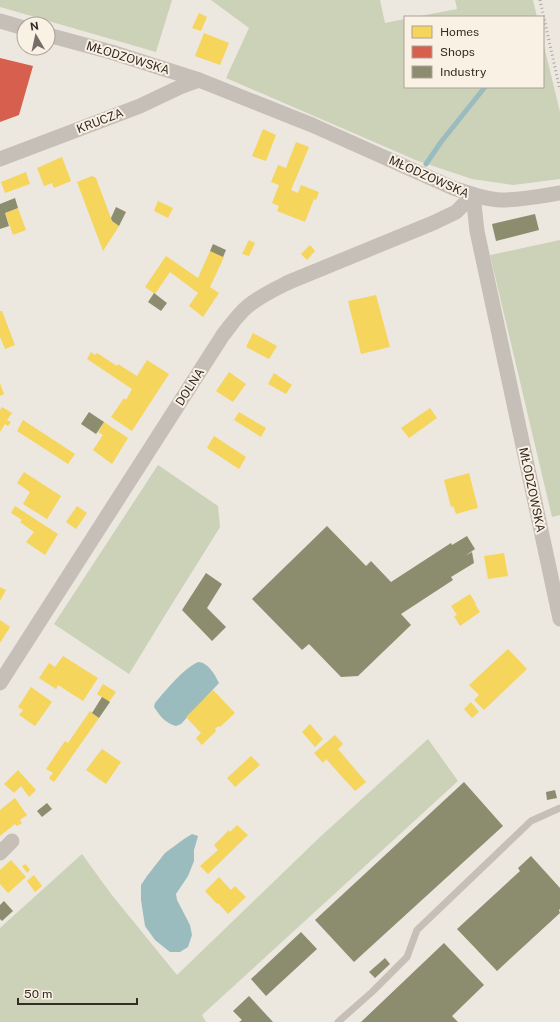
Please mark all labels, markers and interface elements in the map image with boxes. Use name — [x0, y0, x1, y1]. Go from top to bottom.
north arrow — [16, 16, 56, 56]
legend — [404, 16, 544, 88]
text: N — [29, 20, 40, 33]
text: Homes — [440, 25, 479, 39]
street label: MŁODZOWSKA — [85, 39, 172, 77]
text: Shops — [440, 45, 475, 59]
text: Industry — [440, 65, 487, 79]
street label: KRUCZA — [75, 106, 126, 136]
street label: MŁODZOWSKA — [387, 153, 472, 201]
street label: DOLNA — [173, 365, 207, 408]
street label: MŁODZOWSKA — [516, 446, 548, 534]
scale bar — [18, 980, 137, 1006]
text: 50 m — [24, 987, 52, 1001]

